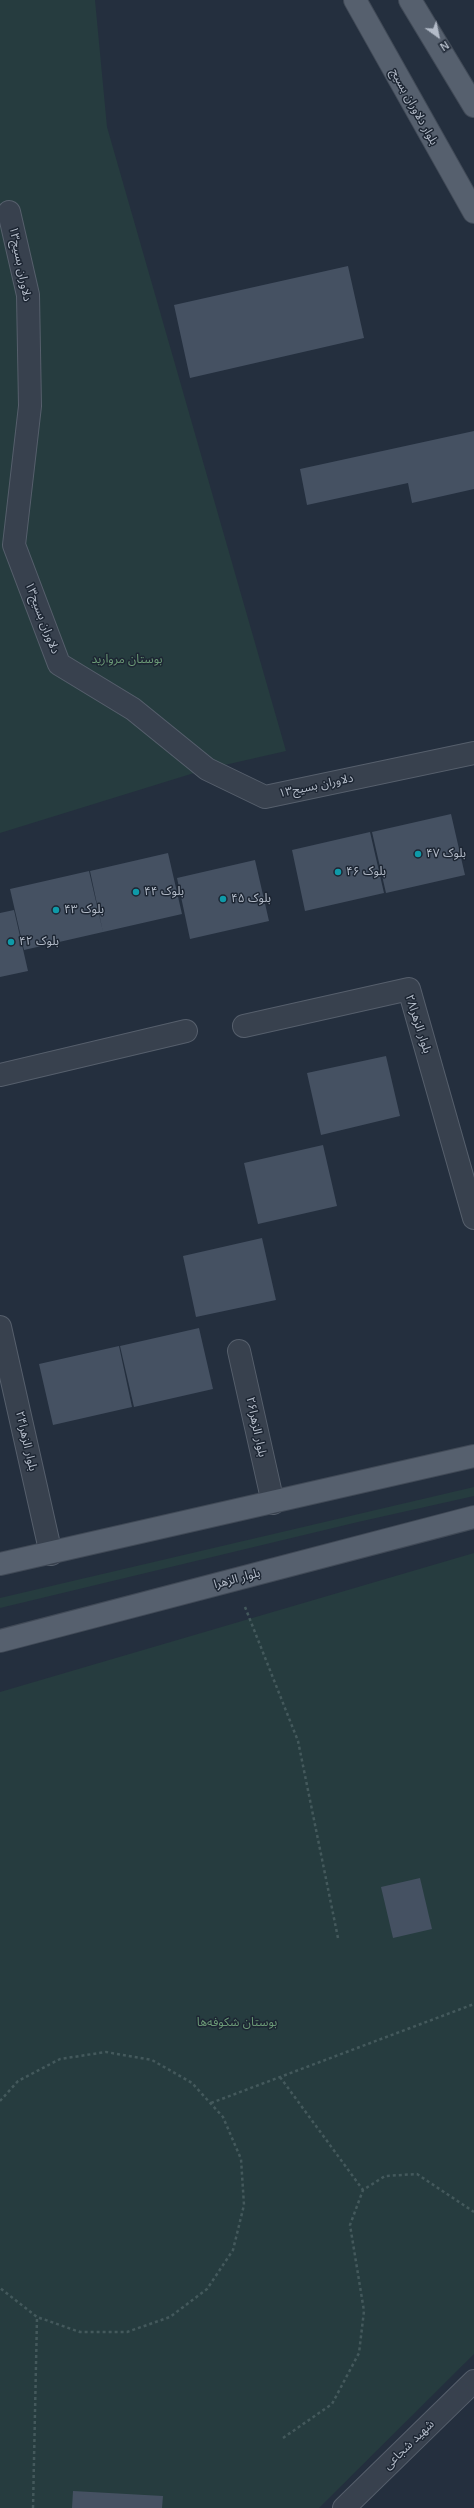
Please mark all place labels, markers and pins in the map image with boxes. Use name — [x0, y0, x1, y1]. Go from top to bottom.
place label: بلوک ۴۷ — [426, 847, 466, 861]
marker: بلوک ۴۷ — [413, 849, 423, 859]
place label: بلوک ۴۶ — [346, 865, 386, 879]
marker: بلوک ۴۶ — [333, 867, 343, 877]
place label: بلوک ۴۴ — [144, 885, 184, 899]
marker: بلوک ۴۴ — [131, 887, 141, 897]
place label: بلوک ۴۵ — [231, 892, 271, 906]
marker: بلوک ۴۵ — [218, 894, 228, 904]
place label: بلوک ۴۳ — [64, 903, 104, 917]
marker: بلوک ۴۳ — [51, 905, 61, 915]
place label: بلوک ۴۲ — [19, 935, 59, 949]
marker: بلوک ۴۲ — [6, 937, 16, 947]

